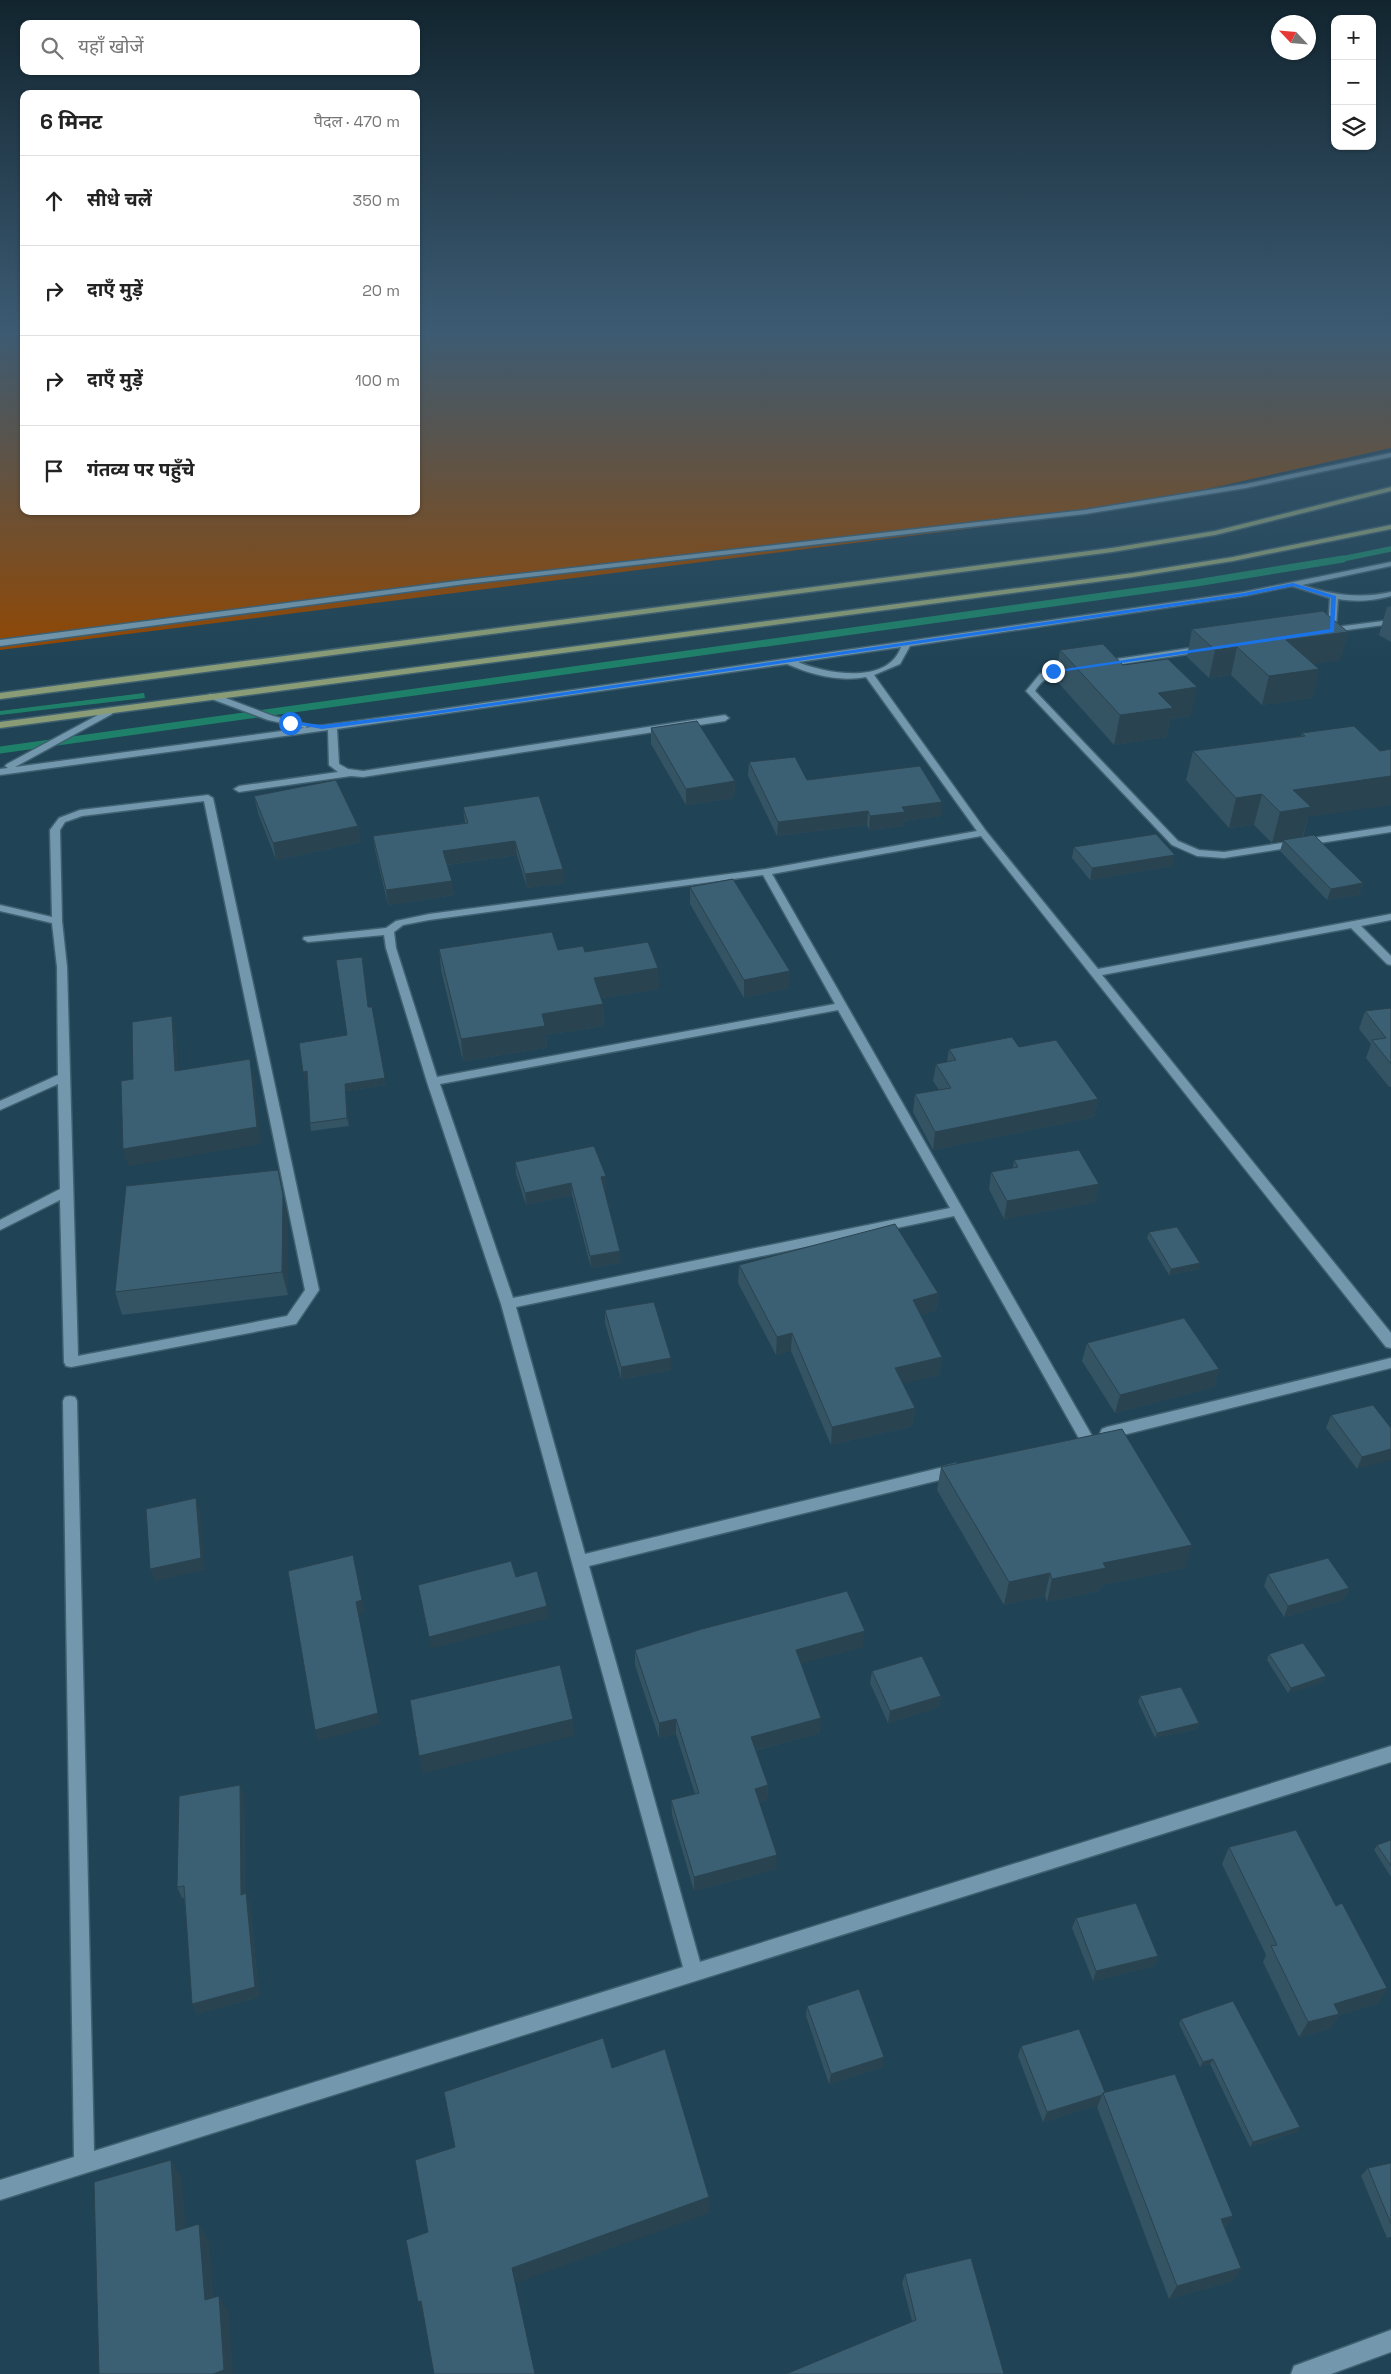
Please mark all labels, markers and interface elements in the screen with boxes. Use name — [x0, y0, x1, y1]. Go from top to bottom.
north arrow — [1271, 15, 1316, 60]
map controls — [1331, 15, 1376, 150]
button: + — [1331, 15, 1376, 60]
search box — [20, 20, 420, 75]
icon: search — [38, 34, 66, 62]
text: यहाँ खोजें — [78, 34, 143, 59]
button: − — [1331, 60, 1376, 105]
button: layers — [1331, 105, 1376, 150]
text: 6 मिनट — [40, 108, 102, 135]
text: पैदल · 470 m — [314, 111, 400, 132]
icon: ahead — [40, 187, 68, 215]
text: सीधे चलें — [87, 187, 152, 212]
text: 350 m — [353, 190, 400, 211]
icon: right — [40, 277, 68, 305]
text: दाएँ मुड़ें — [87, 277, 143, 302]
text: 20 m — [362, 280, 400, 301]
icon: right — [40, 367, 68, 395]
text: दाएँ मुड़ें — [87, 367, 143, 392]
text: 100 m — [355, 370, 400, 391]
icon: arrive — [40, 457, 68, 485]
text: गंतव्य पर पहुँचे — [87, 457, 194, 482]
route end — [1042, 660, 1065, 683]
route start — [279, 712, 302, 735]

